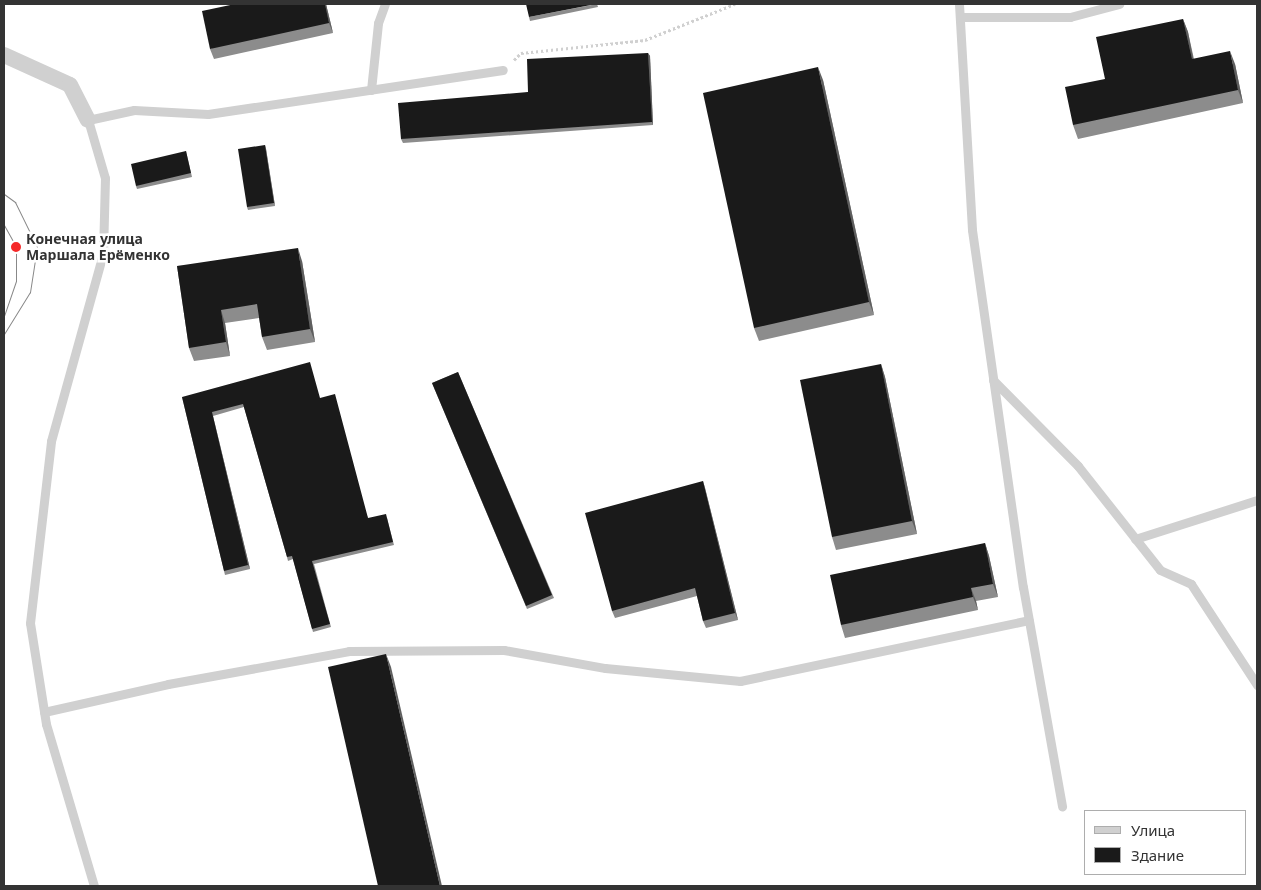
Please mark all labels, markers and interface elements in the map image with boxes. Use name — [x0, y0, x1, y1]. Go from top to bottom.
place label: Конечная улица Маршала Ерёменко — [26, 231, 170, 264]
marker: Конечная улица Маршала Ерёменко — [10, 241, 22, 253]
legend — [1084, 810, 1246, 875]
text: Улица — [1131, 820, 1175, 840]
text: Здание — [1131, 845, 1184, 865]

